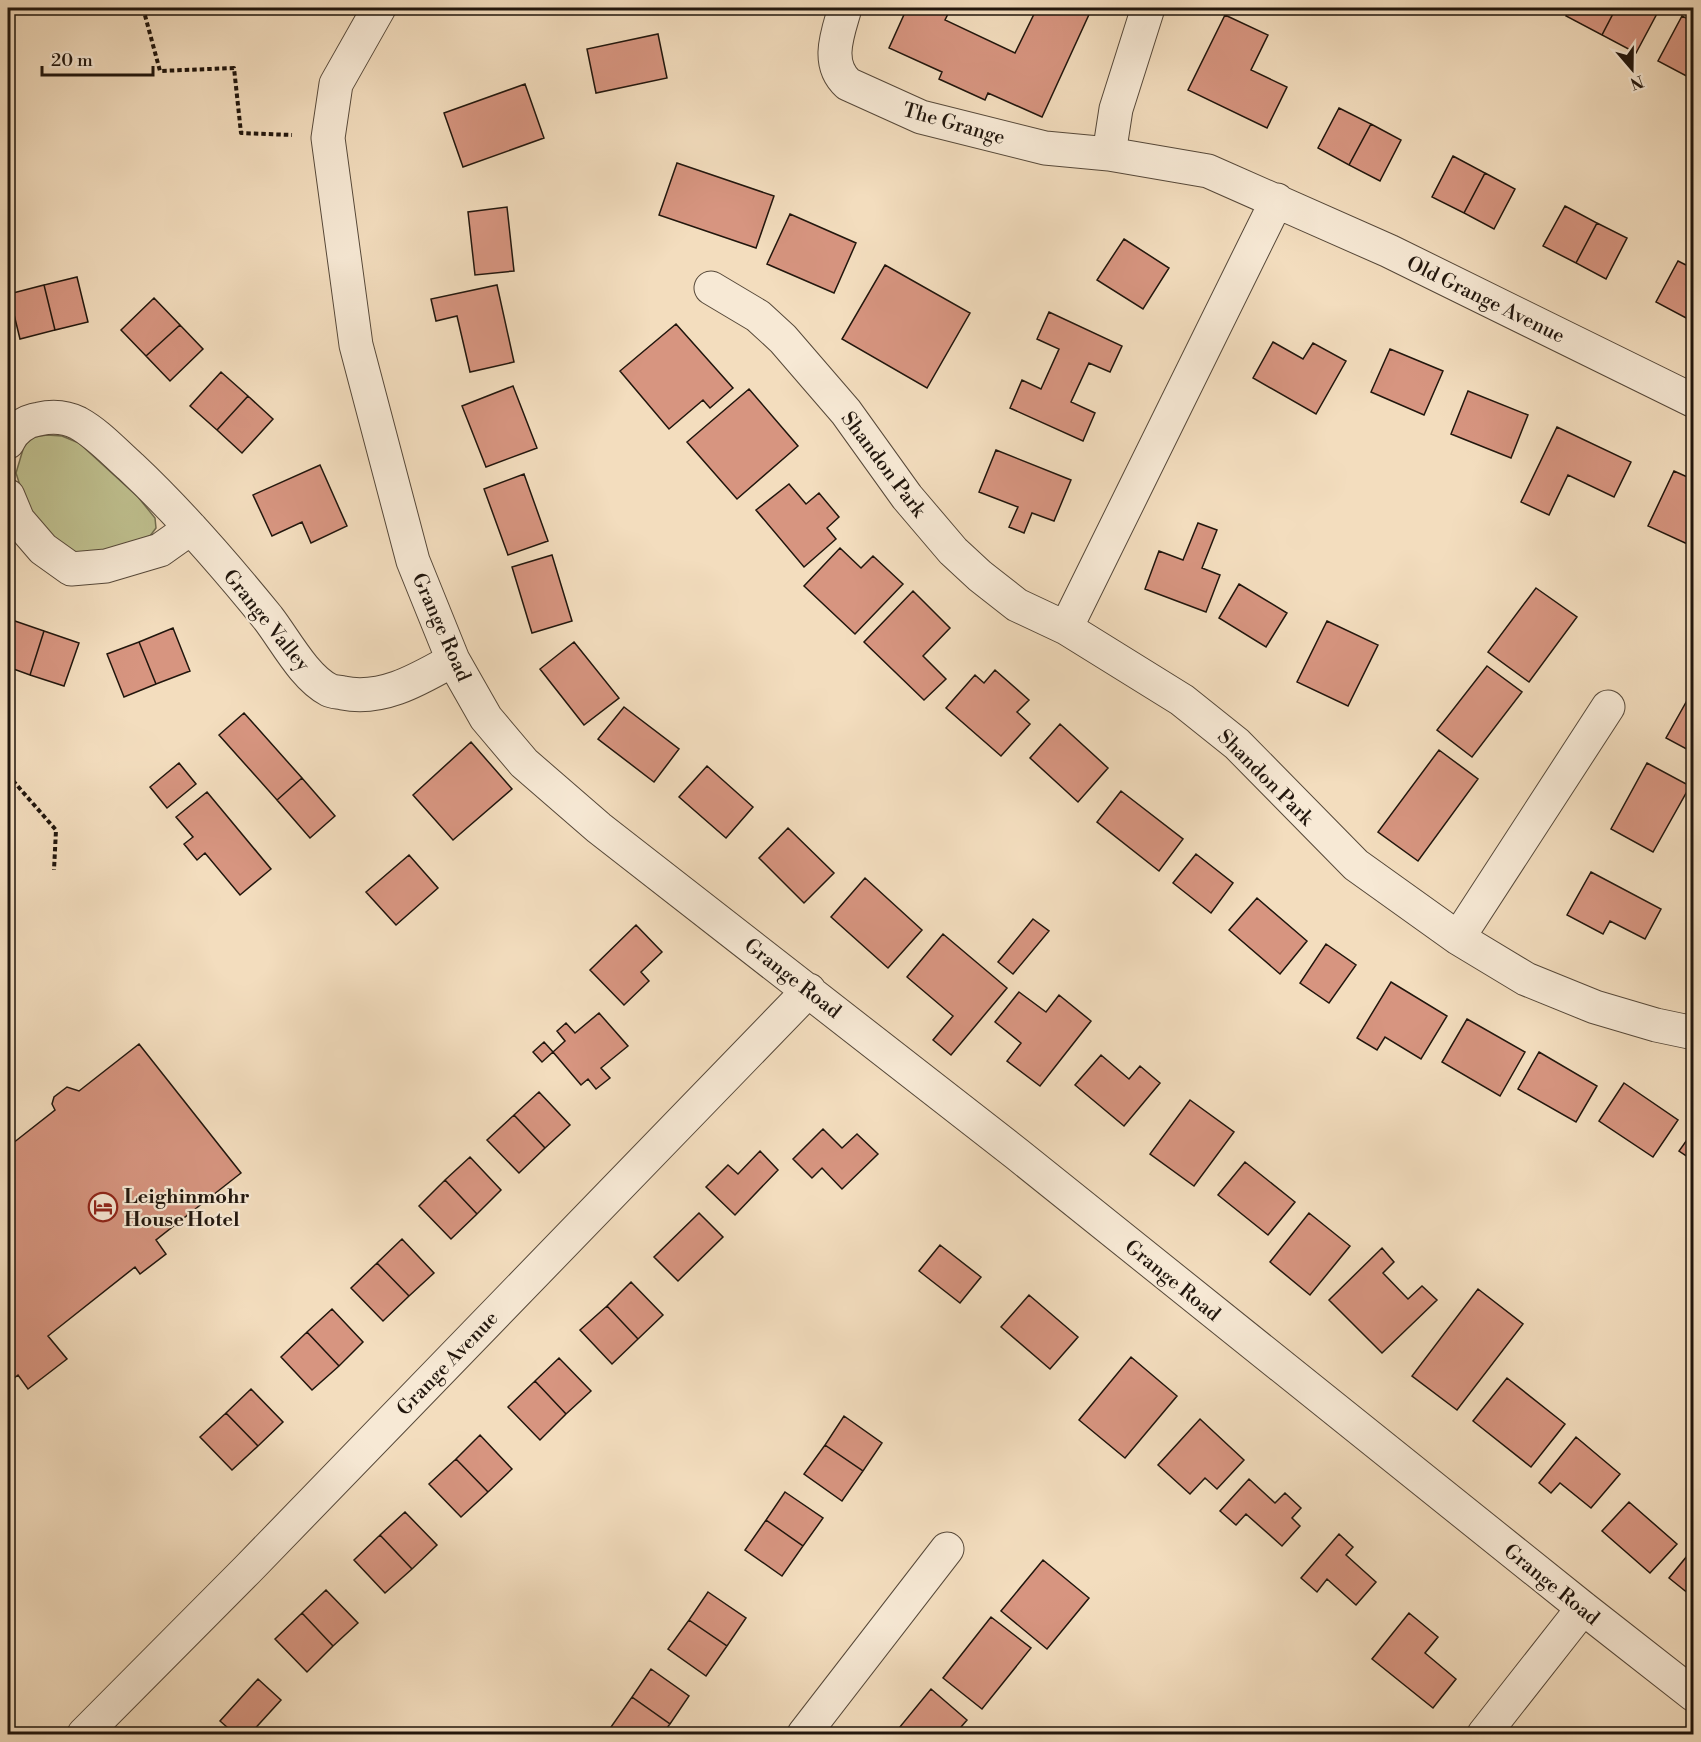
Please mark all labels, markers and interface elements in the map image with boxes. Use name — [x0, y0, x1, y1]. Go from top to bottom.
scale bar — [42, 39, 153, 77]
north arrow — [1602, 39, 1662, 99]
text: 20 m — [51, 49, 93, 72]
text: N — [1627, 71, 1646, 94]
street label: The Grange — [899, 98, 1008, 151]
street label: Old Grange Avenue — [1402, 251, 1568, 349]
street label: Shandon Park — [835, 407, 932, 524]
street label: Grange Valley — [217, 565, 315, 677]
street label: Grange Road — [406, 570, 476, 686]
street label: Shandon Park — [1212, 725, 1319, 832]
street label: Grange Road — [739, 934, 846, 1025]
place label: Leighinmohr House Hotel — [124, 1185, 250, 1233]
hotel icon: Leighinmohr House Hotel — [87, 1191, 119, 1223]
street label: Grange Road — [1119, 1235, 1226, 1328]
street label: Grange Avenue — [392, 1307, 504, 1421]
street label: Grange Road — [1498, 1539, 1605, 1632]

